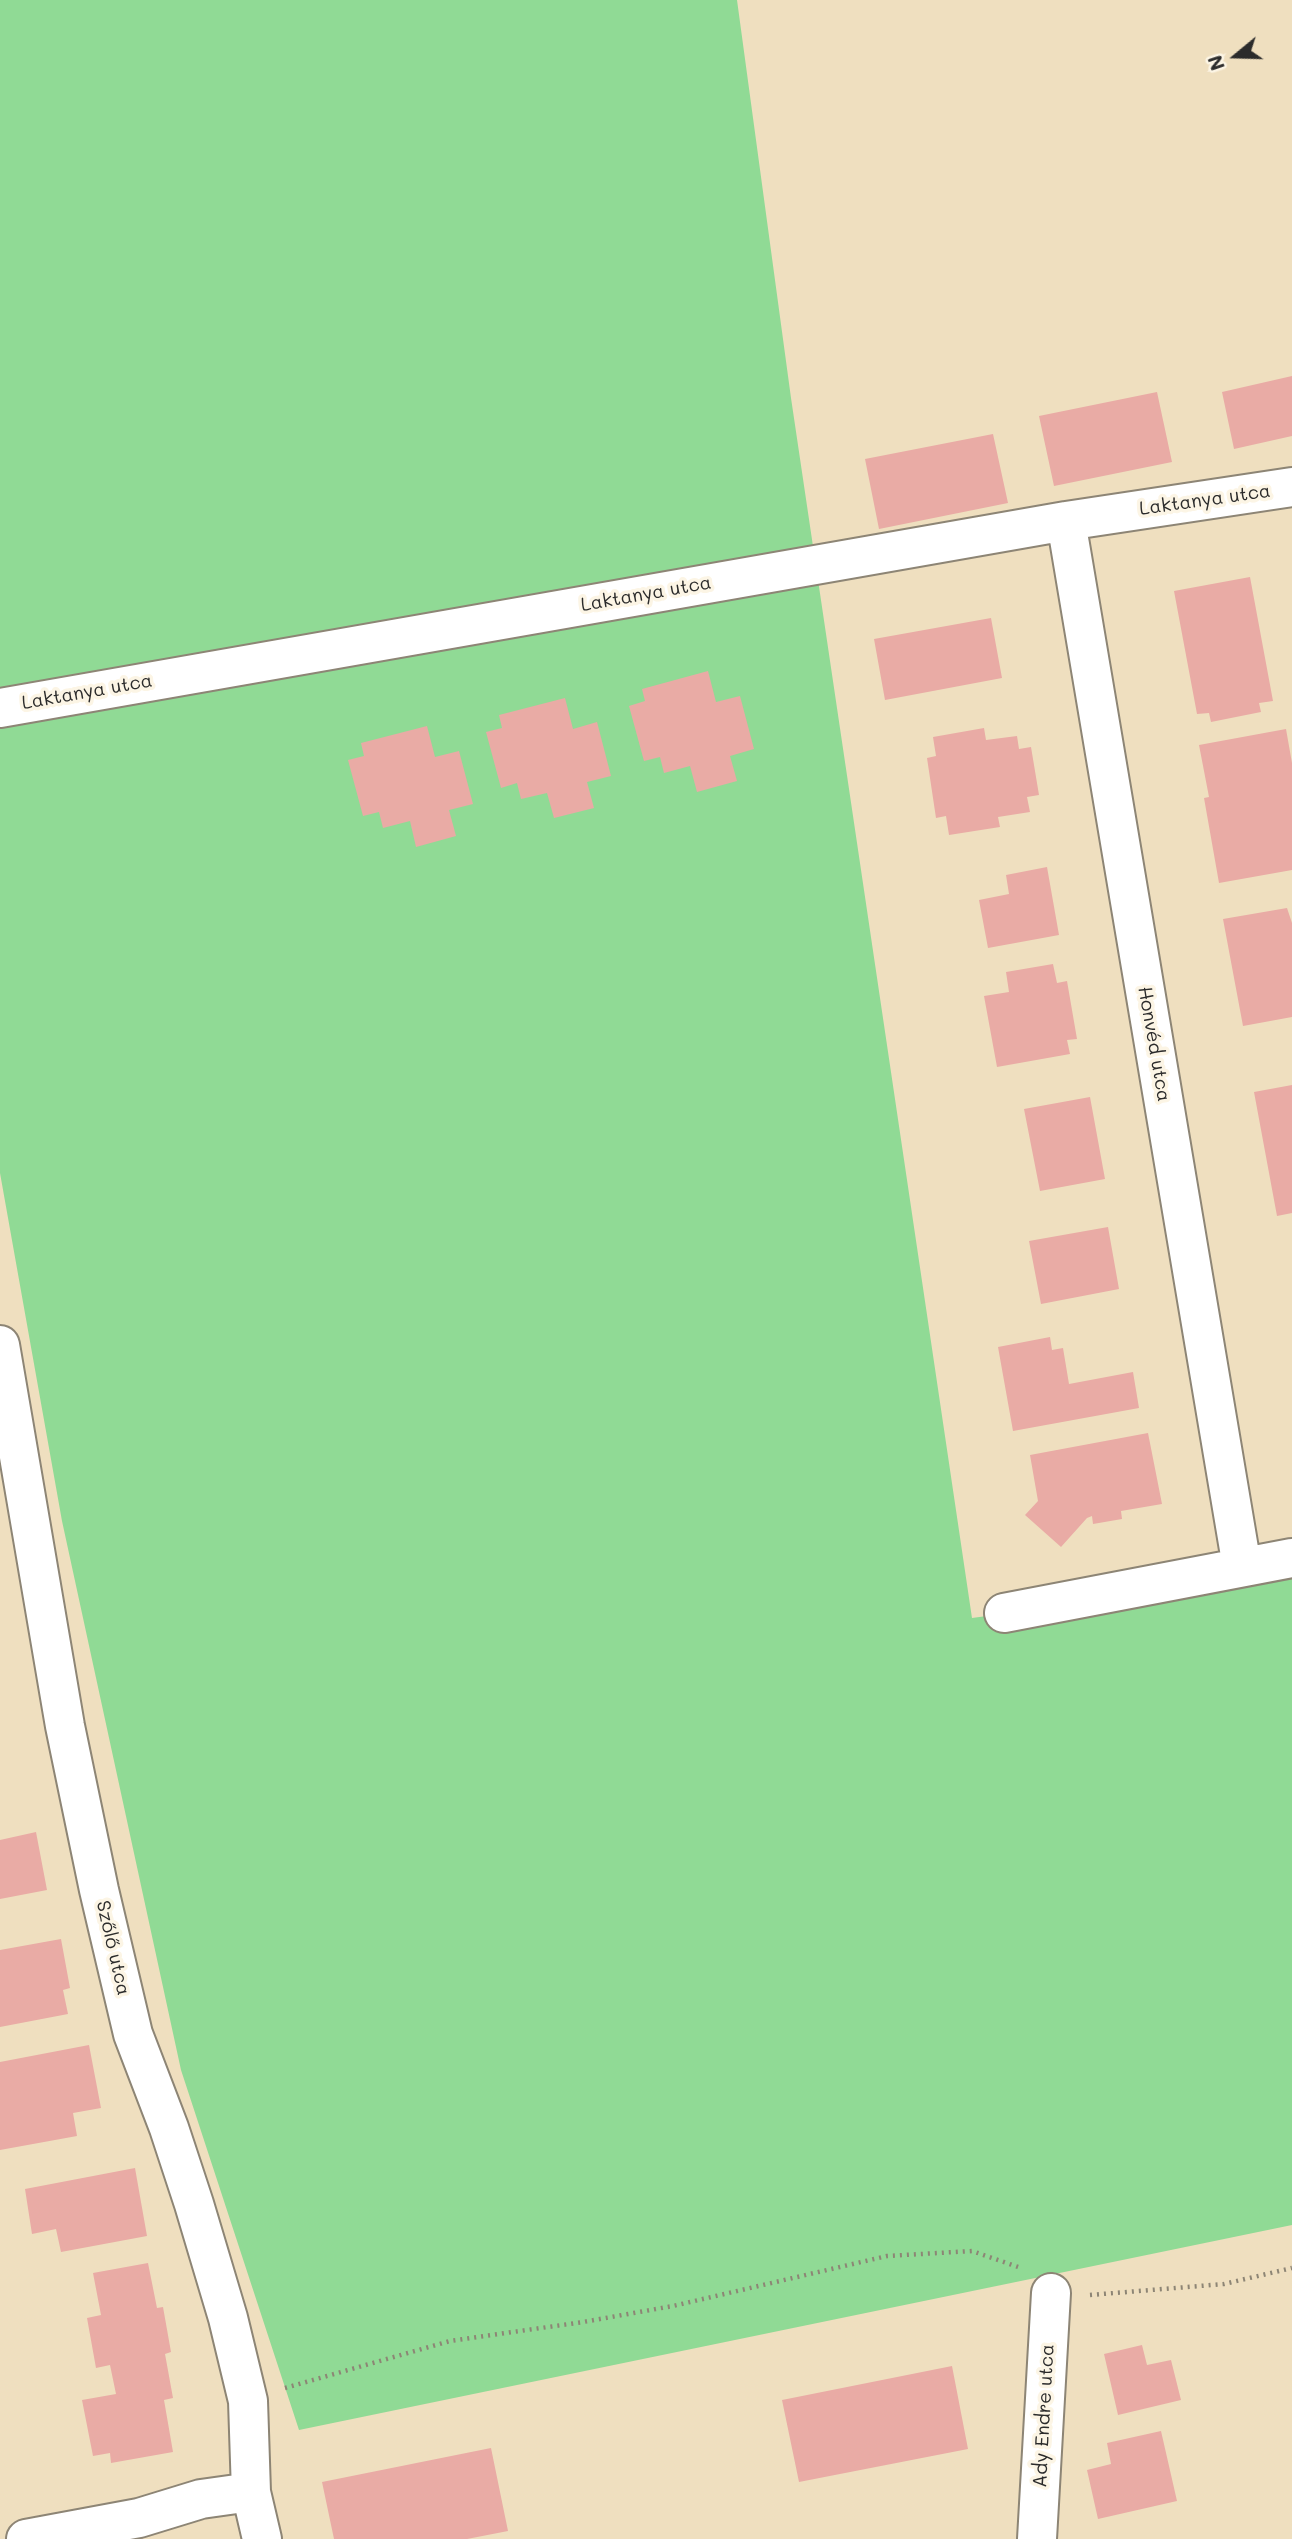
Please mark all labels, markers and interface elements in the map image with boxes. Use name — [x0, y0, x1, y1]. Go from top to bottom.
north arrow — [1201, 21, 1271, 91]
text: N — [1202, 52, 1230, 74]
street label: Laktanya utca — [1138, 480, 1272, 520]
street label: Laktanya utca — [579, 571, 713, 617]
street label: Laktanya utca — [20, 669, 154, 715]
street label: Honvéd utca — [1133, 985, 1175, 1103]
street label: Szőlő utca — [91, 1898, 135, 1998]
street label: Ady Endre utca — [1029, 2344, 1059, 2488]

